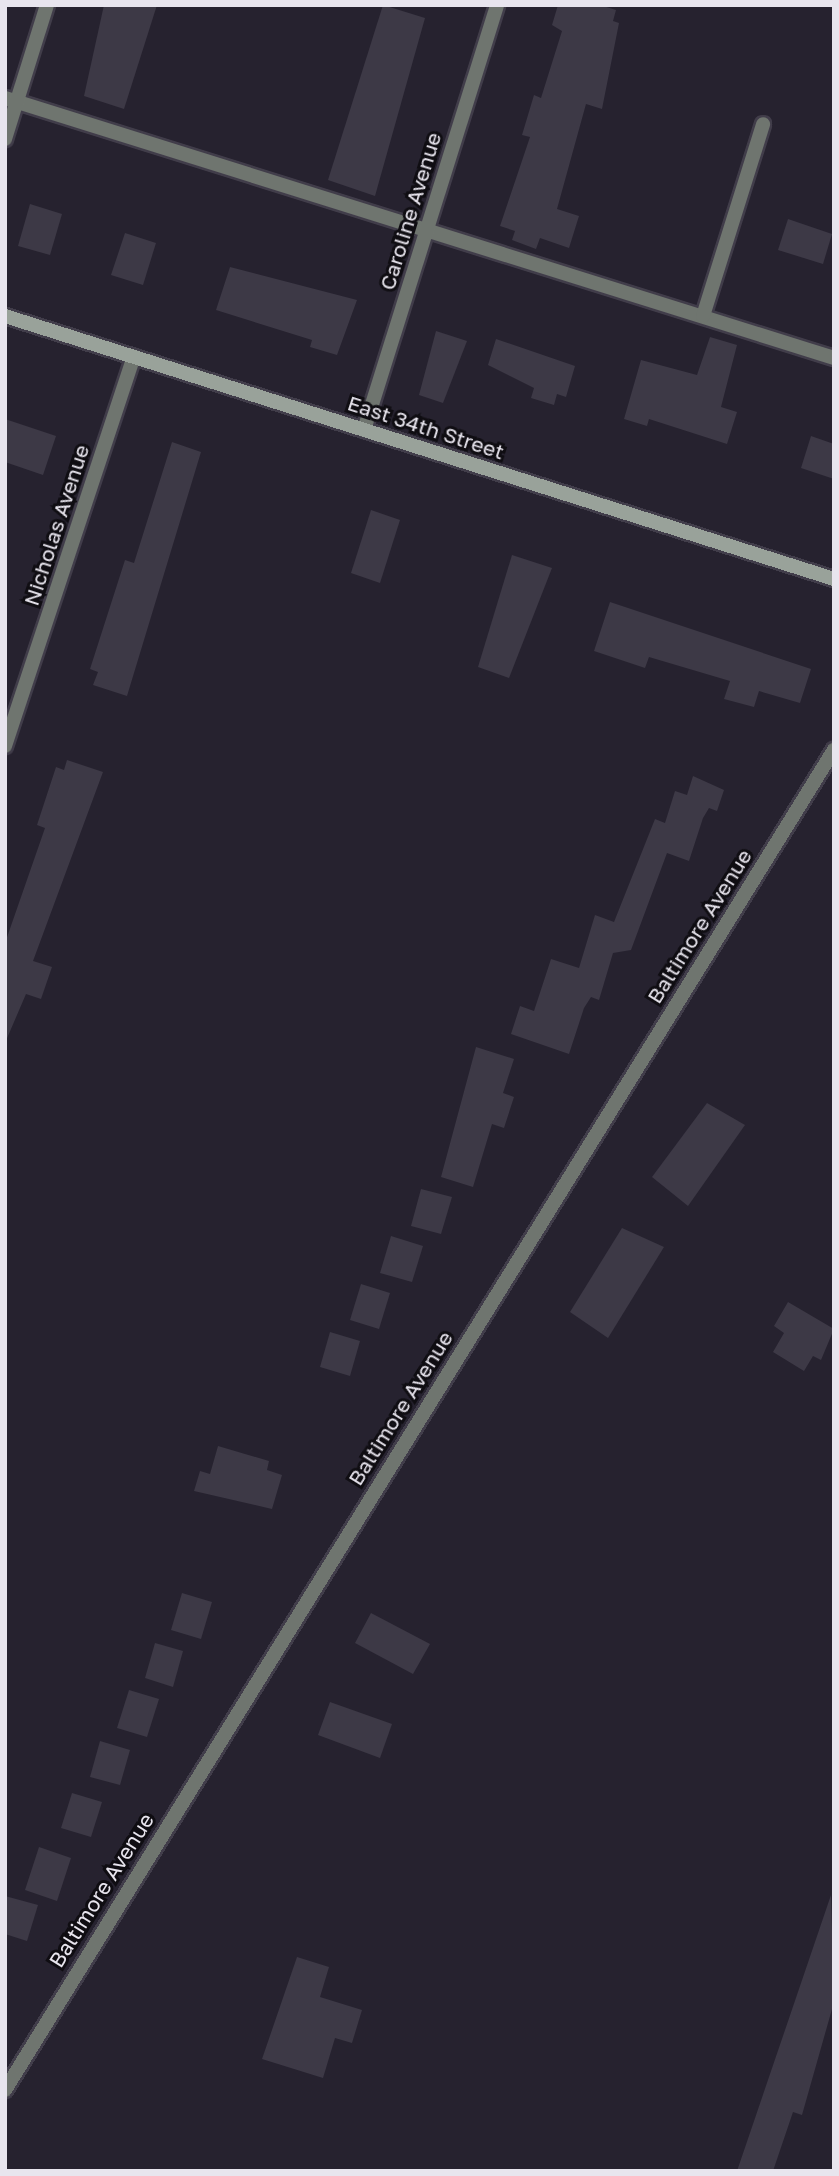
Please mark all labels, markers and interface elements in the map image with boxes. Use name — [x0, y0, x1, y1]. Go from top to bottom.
street label: Caroline Avenue — [374, 129, 446, 293]
street label: East 34th Street — [345, 390, 507, 464]
street label: Nicholas Avenue — [18, 441, 94, 609]
street label: Baltimore Avenue — [641, 844, 757, 1008]
street label: Baltimore Avenue — [342, 1326, 458, 1490]
street label: Baltimore Avenue — [43, 1808, 159, 1972]

